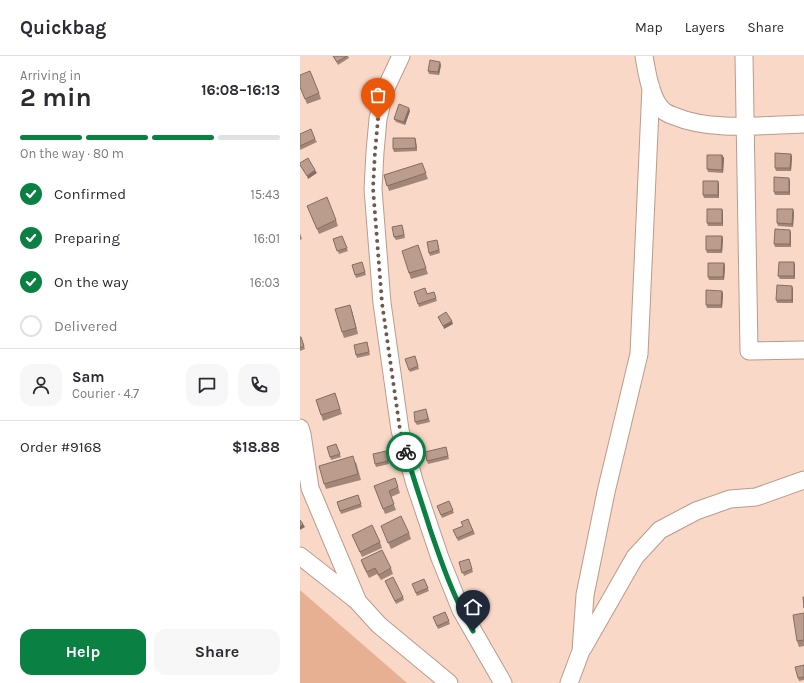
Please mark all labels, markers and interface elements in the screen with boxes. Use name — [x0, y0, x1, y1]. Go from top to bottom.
text: Quickbag — [20, 17, 106, 39]
text: Map — [635, 19, 663, 36]
text: Layers — [685, 19, 725, 36]
text: Share — [747, 19, 784, 36]
text: Arriving in — [20, 68, 81, 83]
pin — [361, 78, 395, 119]
text: 16:08–16:13 — [201, 81, 280, 99]
text: 2 min — [20, 82, 92, 113]
icon: bag — [367, 84, 389, 106]
text: On the way · 80 m — [20, 146, 124, 161]
icon: check — [20, 183, 42, 205]
text: Confirmed — [54, 185, 126, 203]
text: 15:43 — [250, 187, 280, 202]
icon: check — [20, 227, 42, 249]
text: Preparing — [54, 229, 120, 247]
text: 16:01 — [253, 231, 280, 246]
icon: check — [20, 271, 42, 293]
text: On the way — [54, 273, 128, 291]
text: 16:03 — [250, 275, 280, 290]
text: Delivered — [54, 317, 118, 335]
button: person — [20, 364, 62, 406]
button: chat — [186, 364, 228, 406]
button: phone — [238, 364, 280, 406]
text: Sam — [72, 368, 105, 386]
text: Courier · 4.7 — [72, 386, 139, 401]
courier — [386, 432, 426, 472]
text: Order #9168 — [20, 438, 102, 456]
text: $18.88 — [232, 438, 280, 456]
icon: bike — [395, 441, 417, 463]
pin — [456, 590, 490, 631]
icon: home — [462, 596, 484, 618]
button: Help — [20, 629, 146, 675]
button: Share — [154, 629, 280, 675]

